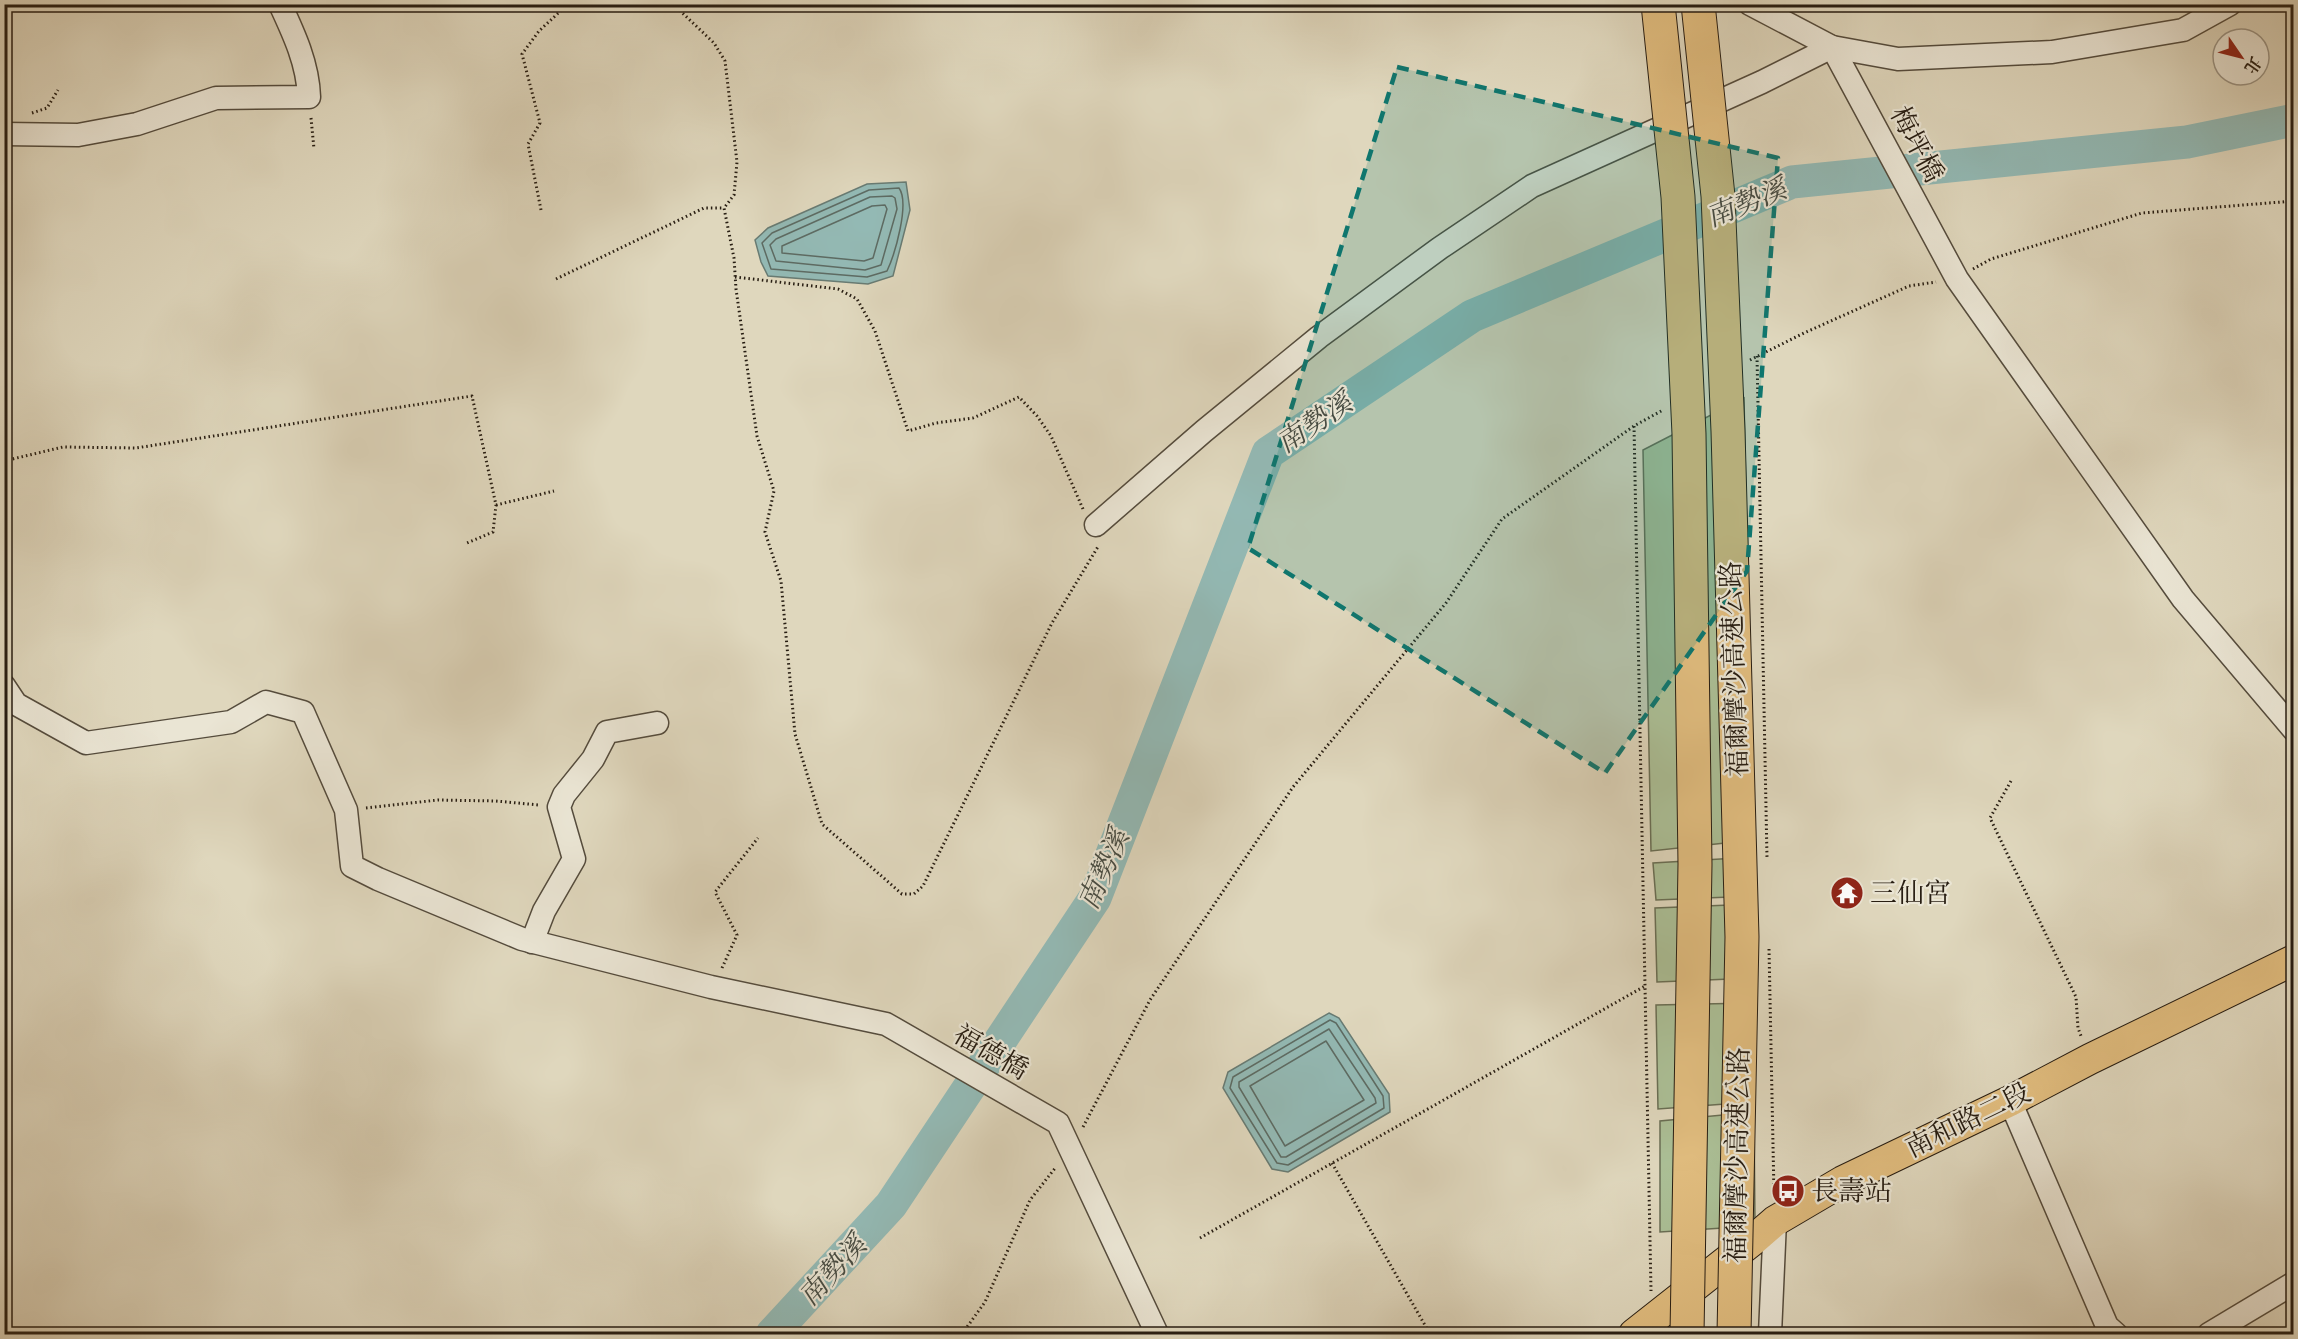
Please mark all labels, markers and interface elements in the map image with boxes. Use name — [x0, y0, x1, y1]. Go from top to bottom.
north arrow — [2211, 27, 2271, 87]
text: 北 — [2240, 53, 2266, 78]
street label: 梅坪橋 — [1883, 100, 1952, 188]
water label: 南勢溪 — [1700, 168, 1794, 234]
water label: 南勢溪 — [1269, 382, 1361, 460]
street label: 福爾摩沙高速公路 — [1712, 560, 1755, 778]
water label: 南勢溪 — [1069, 821, 1138, 915]
temple icon: 三仙宮 — [1829, 875, 1865, 911]
place label: 三仙宮 — [1870, 875, 1951, 910]
street label: 福德橋 — [947, 1016, 1035, 1087]
street label: 福爾摩沙高速公路 — [1717, 1047, 1756, 1263]
street label: 南和路二段 — [1899, 1074, 2036, 1165]
bus stop icon: 長壽站 — [1770, 1173, 1806, 1209]
place label: 長壽站 — [1811, 1173, 1892, 1208]
water label: 南勢溪 — [790, 1225, 876, 1313]

